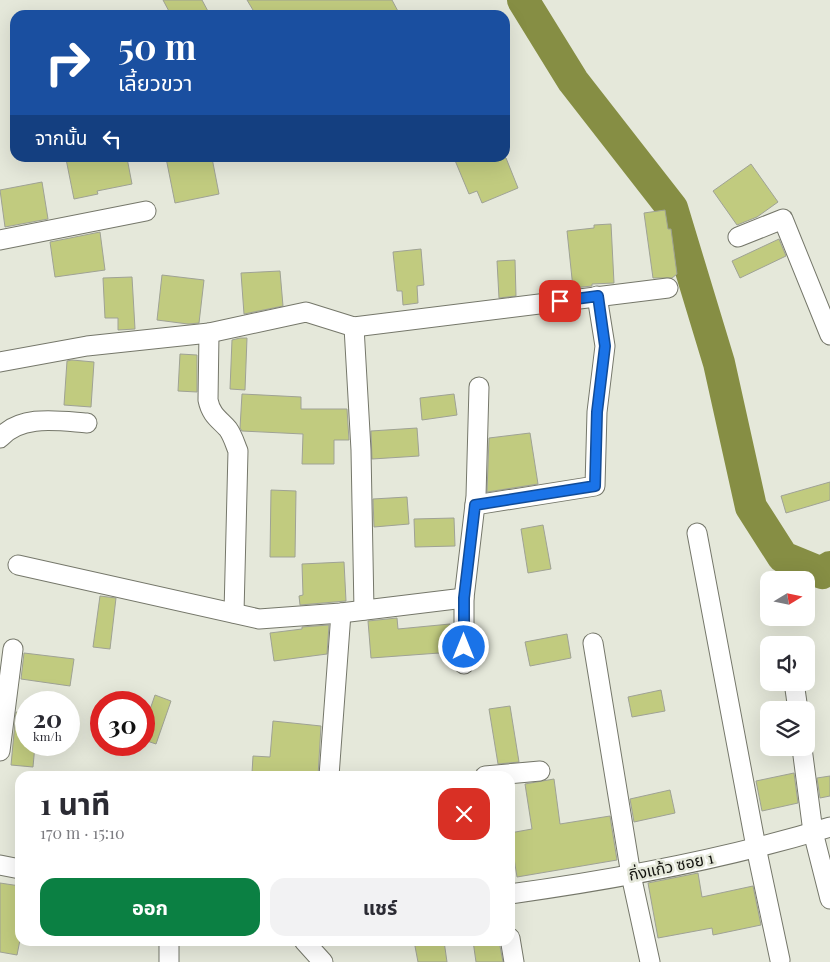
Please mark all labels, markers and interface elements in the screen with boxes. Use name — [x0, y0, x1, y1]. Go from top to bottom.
text: 50 m — [118, 22, 196, 69]
icon: right — [35, 30, 100, 95]
text: เลี้ยวขวา — [118, 67, 193, 97]
text: จากนั้น — [35, 124, 88, 150]
icon: left — [98, 125, 126, 153]
pin — [539, 280, 581, 322]
icon: arrive — [546, 287, 574, 315]
north arrow — [760, 571, 815, 626]
map controls — [760, 571, 815, 756]
position arrow — [437, 620, 489, 672]
button: sound — [760, 636, 815, 691]
speed limit sign: 30 — [90, 691, 155, 756]
text: 20 — [33, 701, 62, 734]
button: layers — [760, 701, 815, 756]
text: km/h — [33, 728, 62, 744]
text: 1 นาที — [40, 783, 110, 823]
button: close — [438, 788, 490, 840]
text: 170 m · 15:10 — [40, 822, 125, 843]
street label: กิ่งแก้ว ซอย 1 — [627, 846, 715, 885]
button: ออก — [40, 878, 260, 936]
button: แชร์ — [270, 878, 490, 936]

